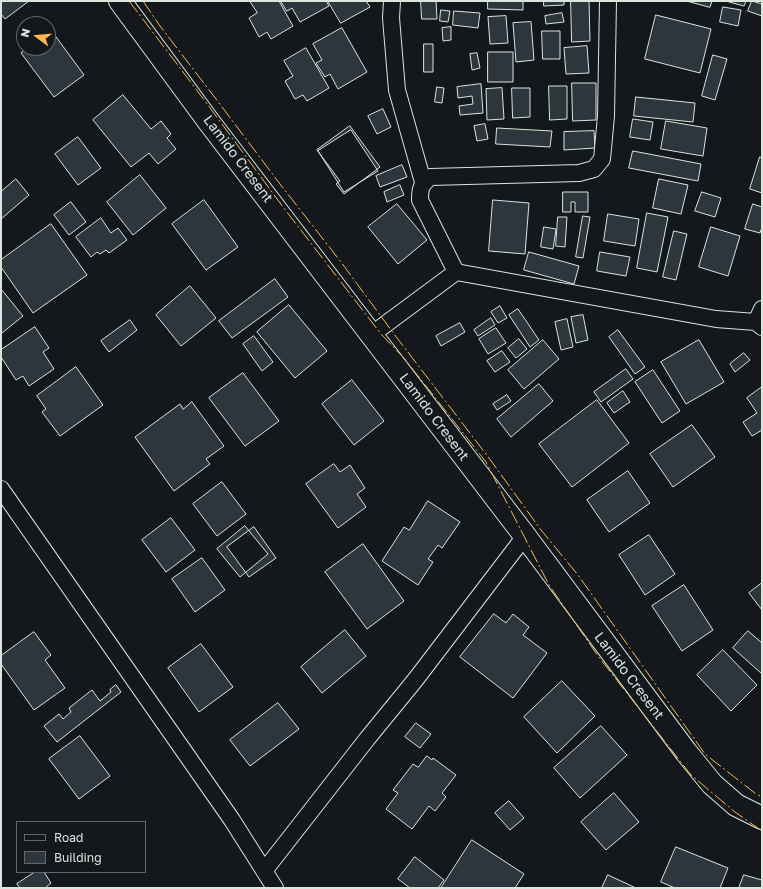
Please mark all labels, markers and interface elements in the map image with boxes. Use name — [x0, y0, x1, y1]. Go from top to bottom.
north arrow — [16, 16, 56, 56]
text: N — [18, 27, 32, 39]
street label: Lamido Cresent — [200, 112, 276, 206]
street label: Lamido Cresent — [396, 370, 472, 464]
street label: Lamido Cresent — [591, 629, 667, 723]
legend — [16, 821, 146, 873]
text: Road — [54, 830, 83, 845]
text: Building — [54, 850, 102, 865]

